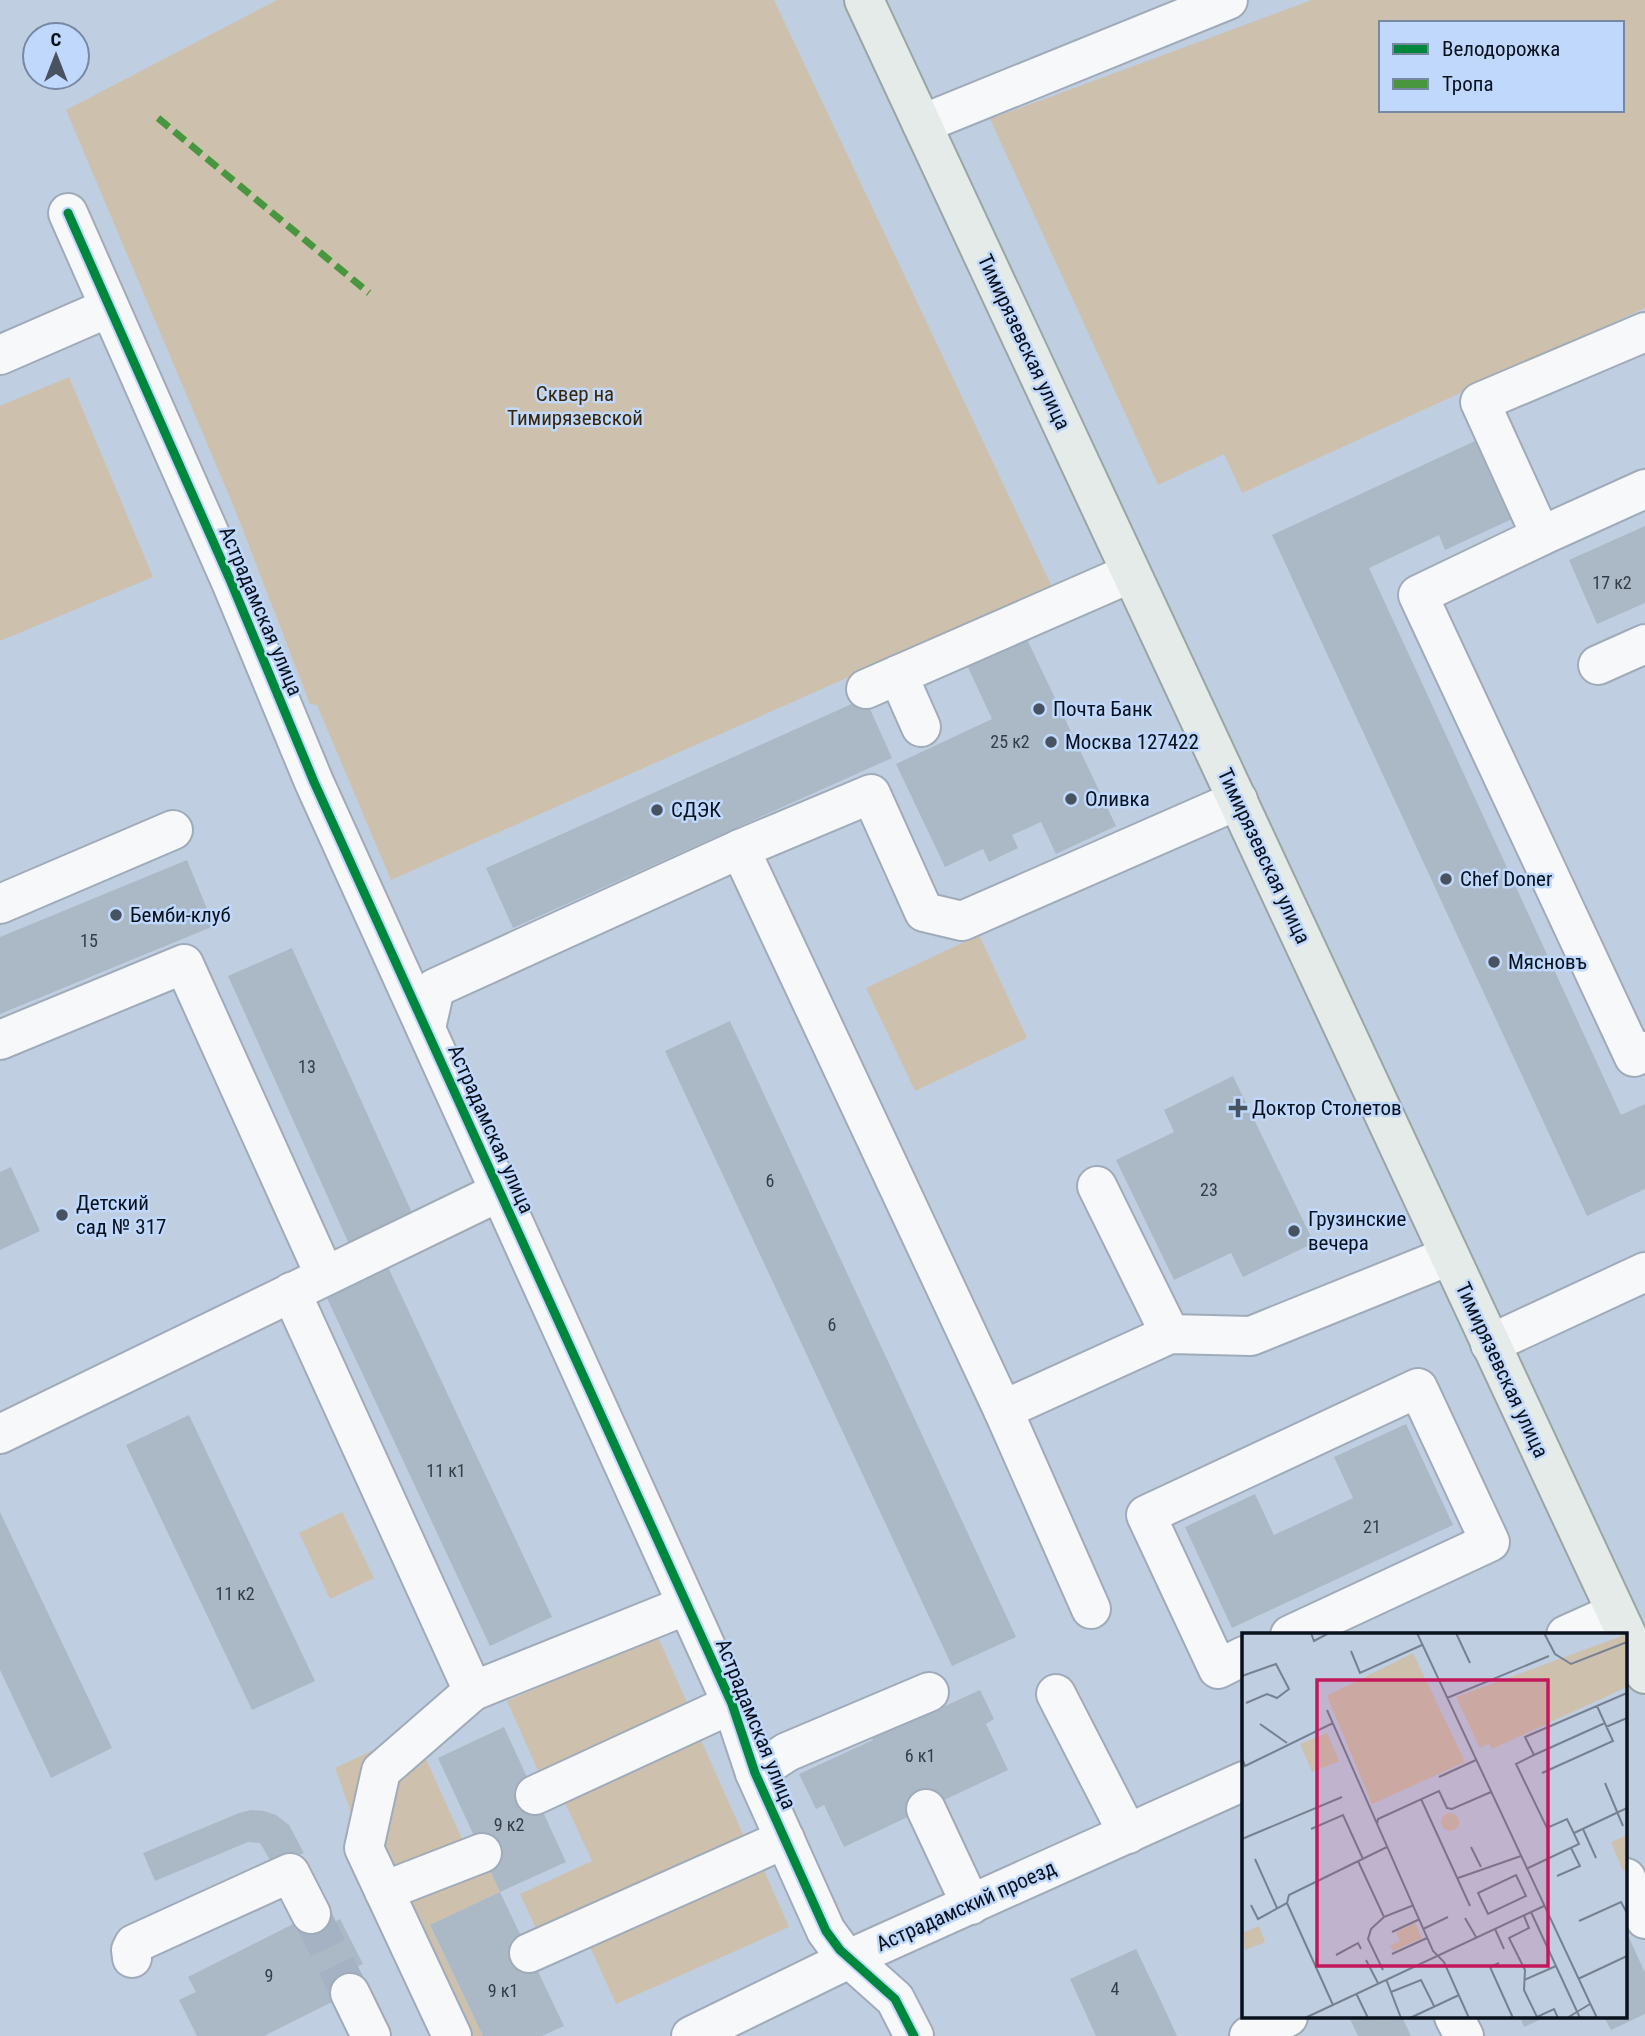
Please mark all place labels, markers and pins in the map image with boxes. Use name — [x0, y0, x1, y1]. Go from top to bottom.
place label: Почта Банк — [1053, 697, 1153, 721]
marker: Почта Банк — [1031, 701, 1047, 717]
place label: Москва 127422 — [1065, 730, 1199, 754]
marker: Москва 127422 — [1043, 734, 1059, 750]
place label: Оливка — [1085, 787, 1150, 811]
marker: Оливка — [1063, 791, 1079, 807]
place label: СДЭК — [671, 798, 721, 822]
marker: СДЭК — [649, 802, 665, 818]
place label: Chef Doner — [1460, 867, 1552, 891]
marker: Chef Doner — [1438, 871, 1454, 887]
place label: Бемби-клуб — [130, 903, 231, 927]
marker: Бемби-клуб — [108, 907, 124, 923]
place label: Мясновъ — [1508, 950, 1587, 974]
marker: Мясновъ — [1486, 954, 1502, 970]
place label: Доктор Столетов — [1252, 1096, 1402, 1120]
marker: Доктор Столетов — [1230, 1100, 1246, 1116]
place label: Детский сад № 317 — [76, 1191, 166, 1239]
marker: Детский сад № 317 — [54, 1207, 70, 1223]
place label: Грузинские вечера — [1308, 1207, 1406, 1255]
marker: Грузинские вечера — [1286, 1223, 1302, 1239]

